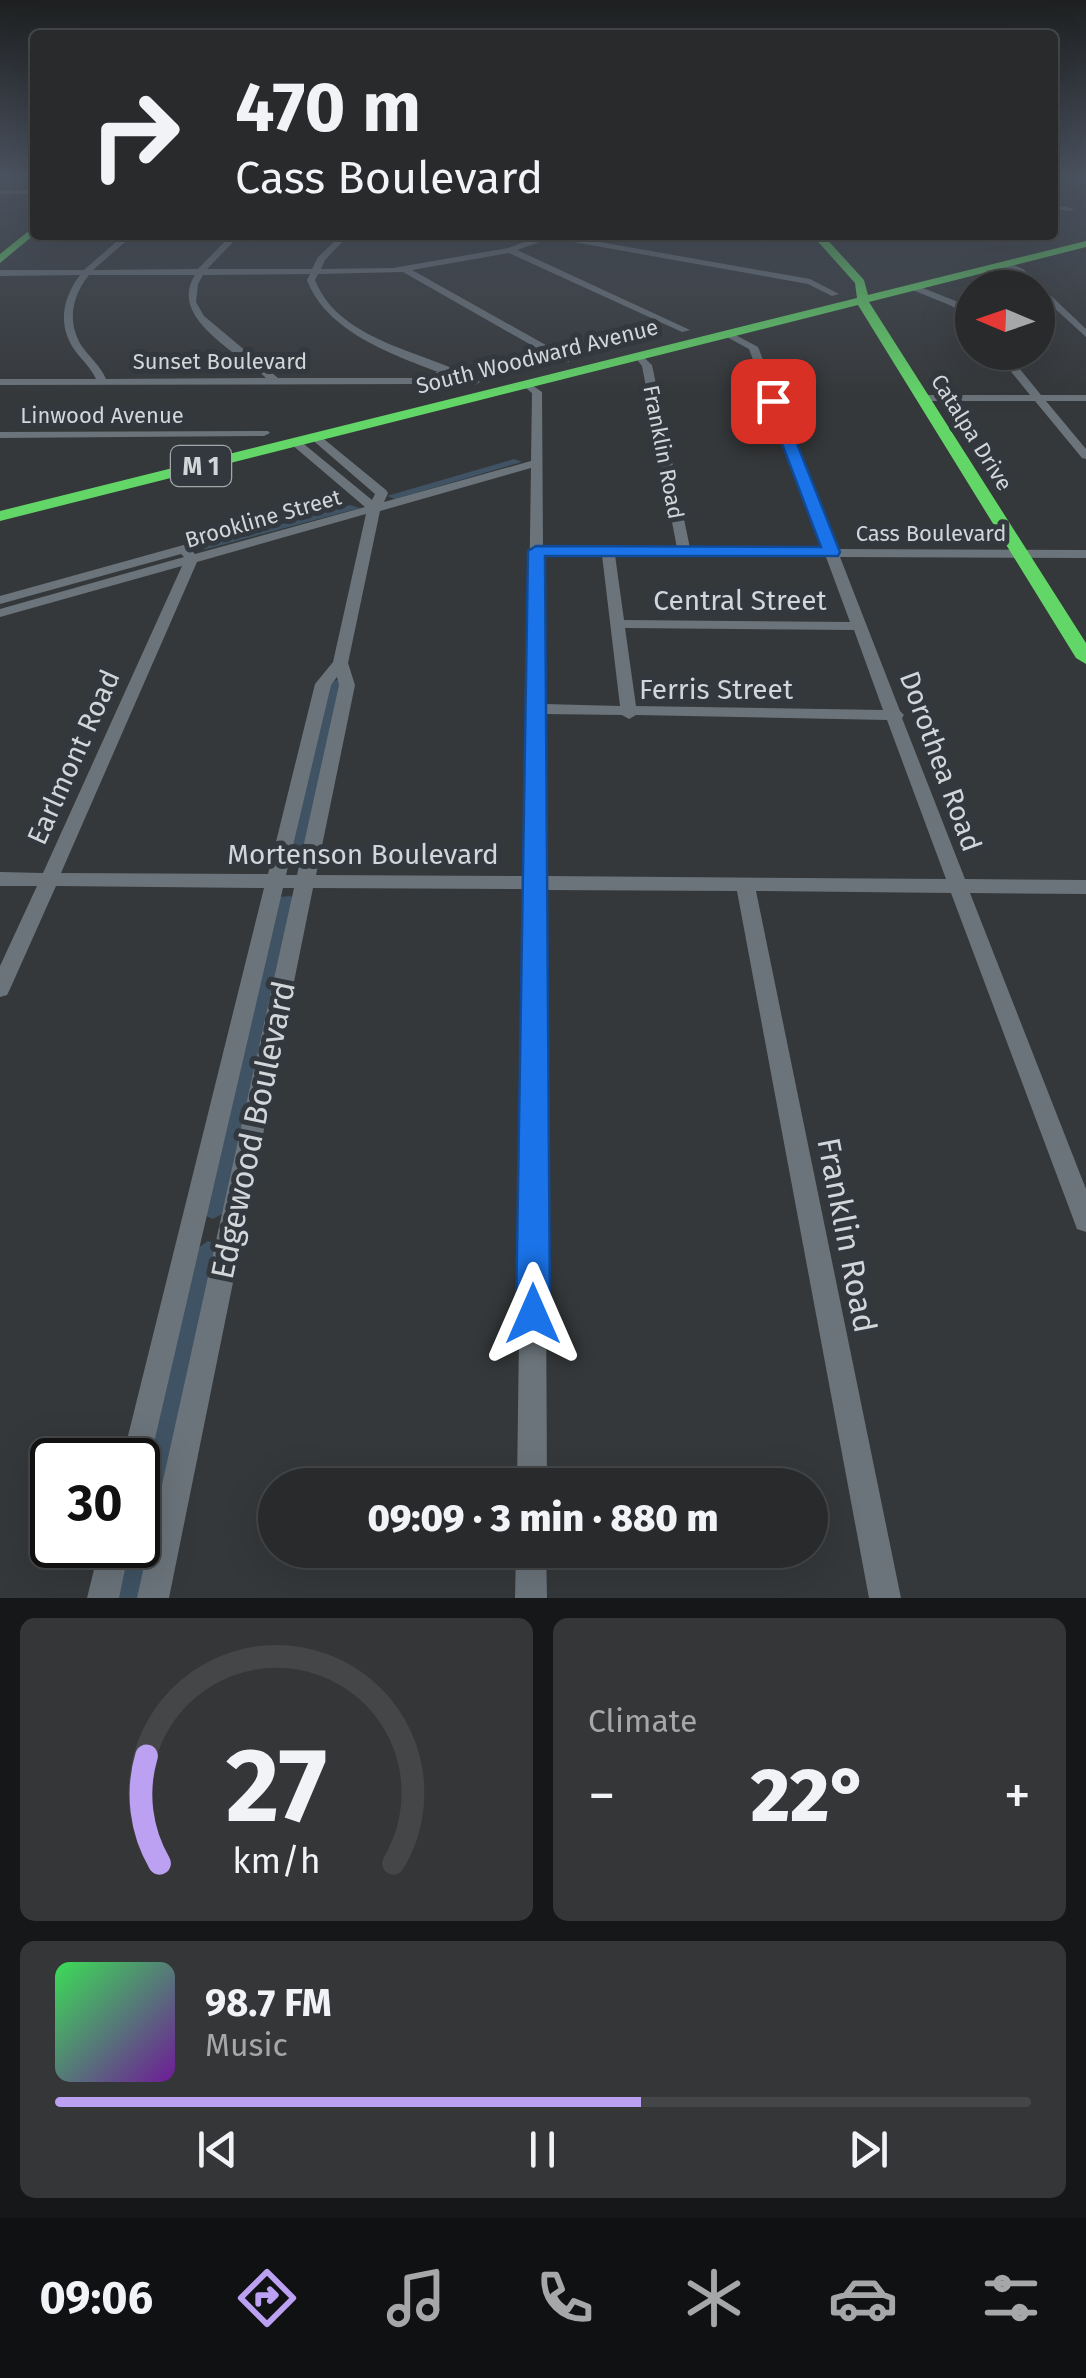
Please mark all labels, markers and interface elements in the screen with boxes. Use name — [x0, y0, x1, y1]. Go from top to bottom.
text: 470 m — [235, 66, 421, 150]
icon: right — [70, 70, 200, 200]
text: Cass Boulevard — [235, 151, 543, 205]
north arrow — [955, 270, 1055, 370]
map controls — [955, 270, 1055, 370]
street label: South Woodward Avenue — [413, 313, 661, 400]
street label: Sunset Boulevard — [133, 348, 307, 375]
pin — [731, 359, 816, 444]
street label: Catalpa Drive — [925, 369, 1018, 496]
icon: arrive — [746, 374, 801, 429]
street label: Franklin Road — [637, 383, 690, 521]
street label: Linwood Avenue — [20, 402, 184, 429]
road number: M 1 — [171, 446, 231, 486]
street label: Brookline Street — [182, 483, 344, 554]
street label: Cass Boulevard — [856, 520, 1006, 547]
street label: Central Street — [653, 584, 828, 617]
street label: Earlmont Road — [20, 665, 127, 850]
street label: Dorothea Road — [893, 667, 988, 856]
street label: Ferris Street — [639, 673, 794, 706]
street label: Mortenson Boulevard — [227, 838, 499, 871]
street label: Edgewood Boulevard — [203, 978, 303, 1282]
street label: Franklin Road — [809, 1134, 885, 1336]
position arrow — [481, 1262, 585, 1366]
speed limit sign: 30 — [30, 1438, 160, 1568]
text: 09:09 · 3 min · 880 m — [367, 1495, 719, 1541]
text: Climate — [588, 1702, 697, 1740]
text: 27 — [226, 1724, 327, 1849]
text: 22° — [751, 1751, 868, 1841]
text: − — [588, 1763, 616, 1829]
text: + — [1004, 1763, 1031, 1829]
text: km/h — [232, 1840, 321, 1882]
text: 98.7 FM — [205, 1980, 332, 2026]
text: Music — [205, 2026, 288, 2064]
icon: previous — [190, 2122, 245, 2177]
icon: pause — [515, 2122, 570, 2177]
icon: next — [841, 2122, 896, 2177]
icon: directions — [232, 2263, 302, 2333]
icon: music — [381, 2263, 451, 2333]
icon: phone — [530, 2263, 600, 2333]
icon: climate — [679, 2263, 749, 2333]
icon: car — [828, 2263, 898, 2333]
icon: filters — [976, 2263, 1046, 2333]
text: 09:06 — [39, 2271, 153, 2325]

